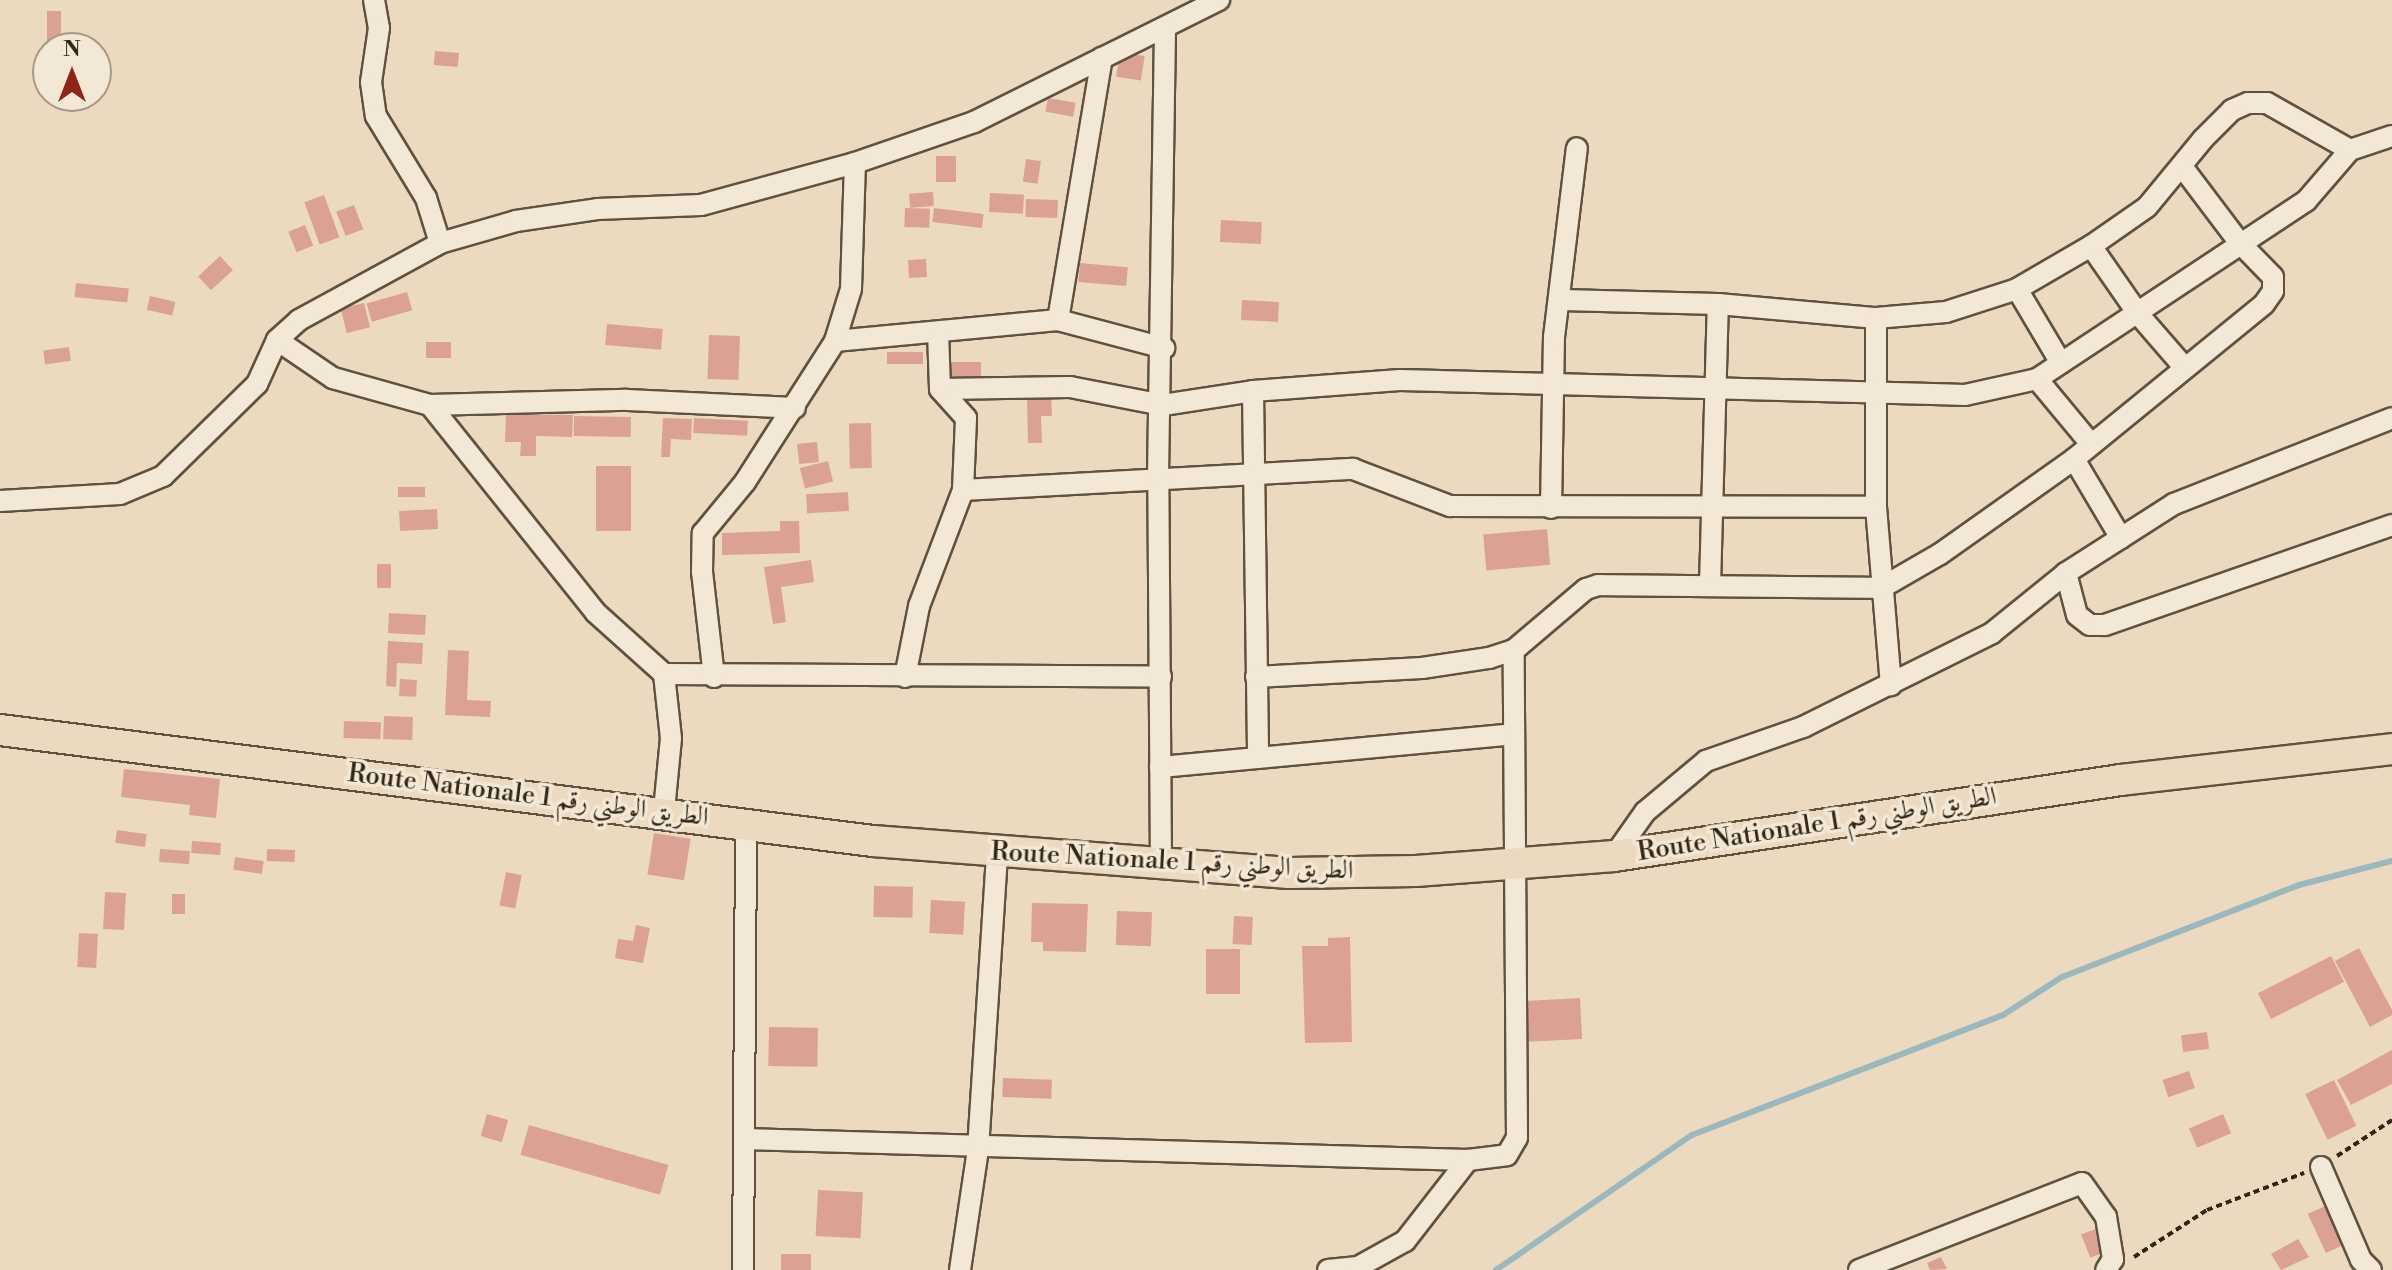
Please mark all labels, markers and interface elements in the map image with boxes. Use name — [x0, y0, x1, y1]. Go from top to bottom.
north arrow — [32, 32, 112, 112]
text: N — [63, 36, 81, 63]
street label: Route Nationale الطريق الوطني رقم 1 — [346, 758, 710, 834]
street label: Route Nationale الطريق الوطني رقم 1 — [1635, 781, 1999, 869]
street label: Route Nationale الطريق الوطني رقم 1 — [990, 837, 1354, 887]

